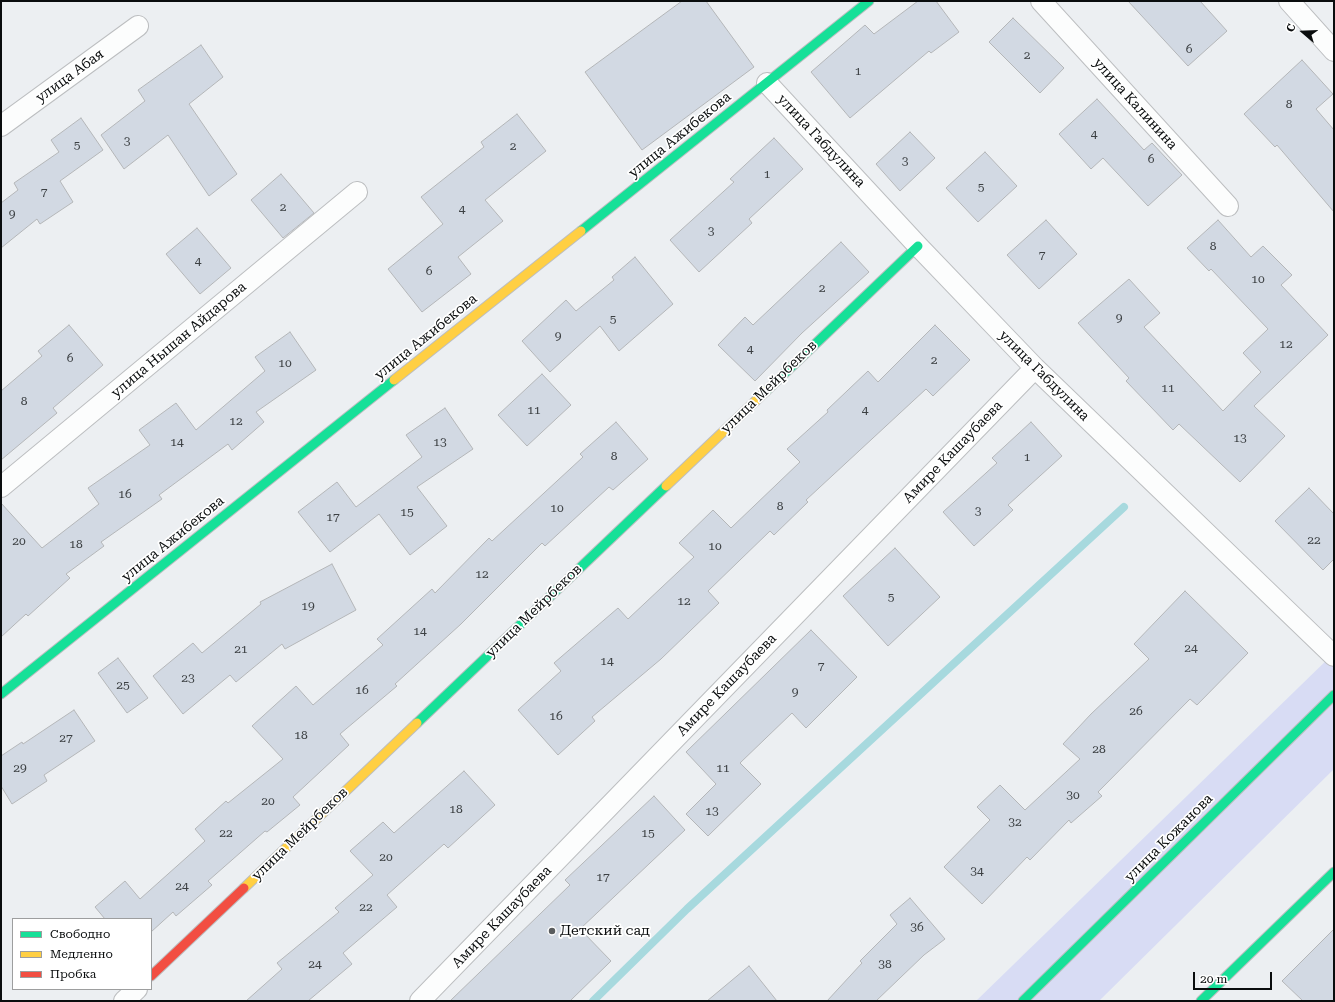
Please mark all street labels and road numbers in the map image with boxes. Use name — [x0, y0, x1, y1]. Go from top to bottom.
street label: улица Абая — [33, 46, 107, 106]
street label: улица Калинина — [1089, 55, 1181, 153]
street label: улица Ажибекова — [625, 89, 735, 181]
street label: улица Габдулина — [774, 91, 868, 191]
street label: улица Нышан Айдарова — [108, 279, 250, 401]
street label: улица Ажибекова — [371, 291, 481, 383]
street label: улица Габдулина — [995, 327, 1093, 425]
street label: улица Мейрбеков — [717, 337, 821, 437]
street label: Амире Кашаубаева — [900, 397, 1006, 507]
street label: улица Ажибекова — [118, 493, 228, 585]
street label: улица Мейрбеков — [482, 561, 586, 661]
street label: Амире Кашаубаева — [674, 630, 780, 740]
street label: улица Мейрбеков — [248, 784, 352, 884]
street label: улица Кожанова — [1122, 791, 1216, 885]
street label: Амире Кашаубаева — [449, 862, 555, 972]

